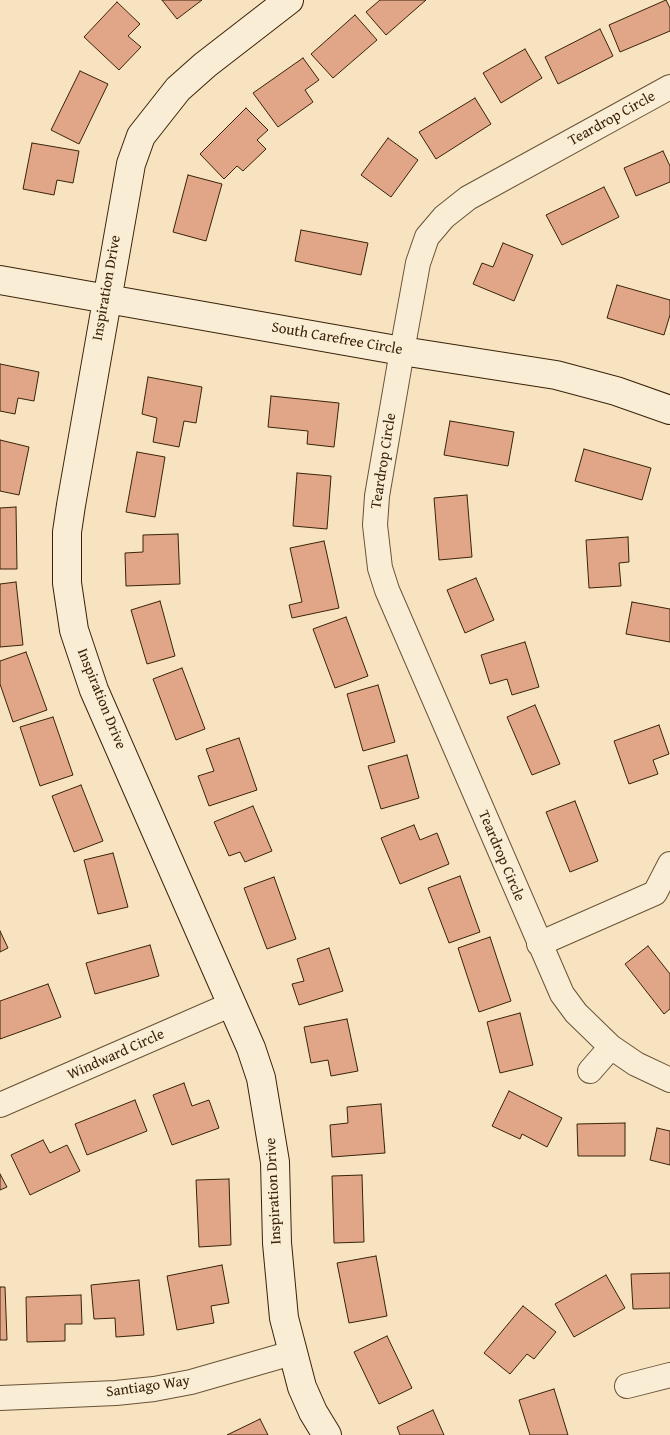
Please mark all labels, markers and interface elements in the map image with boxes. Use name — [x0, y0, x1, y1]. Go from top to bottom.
street label: Teardrop Circle — [565, 88, 659, 150]
street label: Inspiration Drive — [89, 234, 125, 342]
street label: South Carefree Circle — [270, 319, 404, 359]
street label: Teardrop Circle — [368, 412, 400, 510]
street label: Inspiration Drive — [73, 646, 129, 752]
street label: Teardrop Circle — [474, 808, 528, 904]
street label: Windward Circle — [65, 1026, 167, 1084]
street label: Inspiration Drive — [262, 1137, 286, 1245]
street label: Santiago Way — [105, 1372, 191, 1402]

